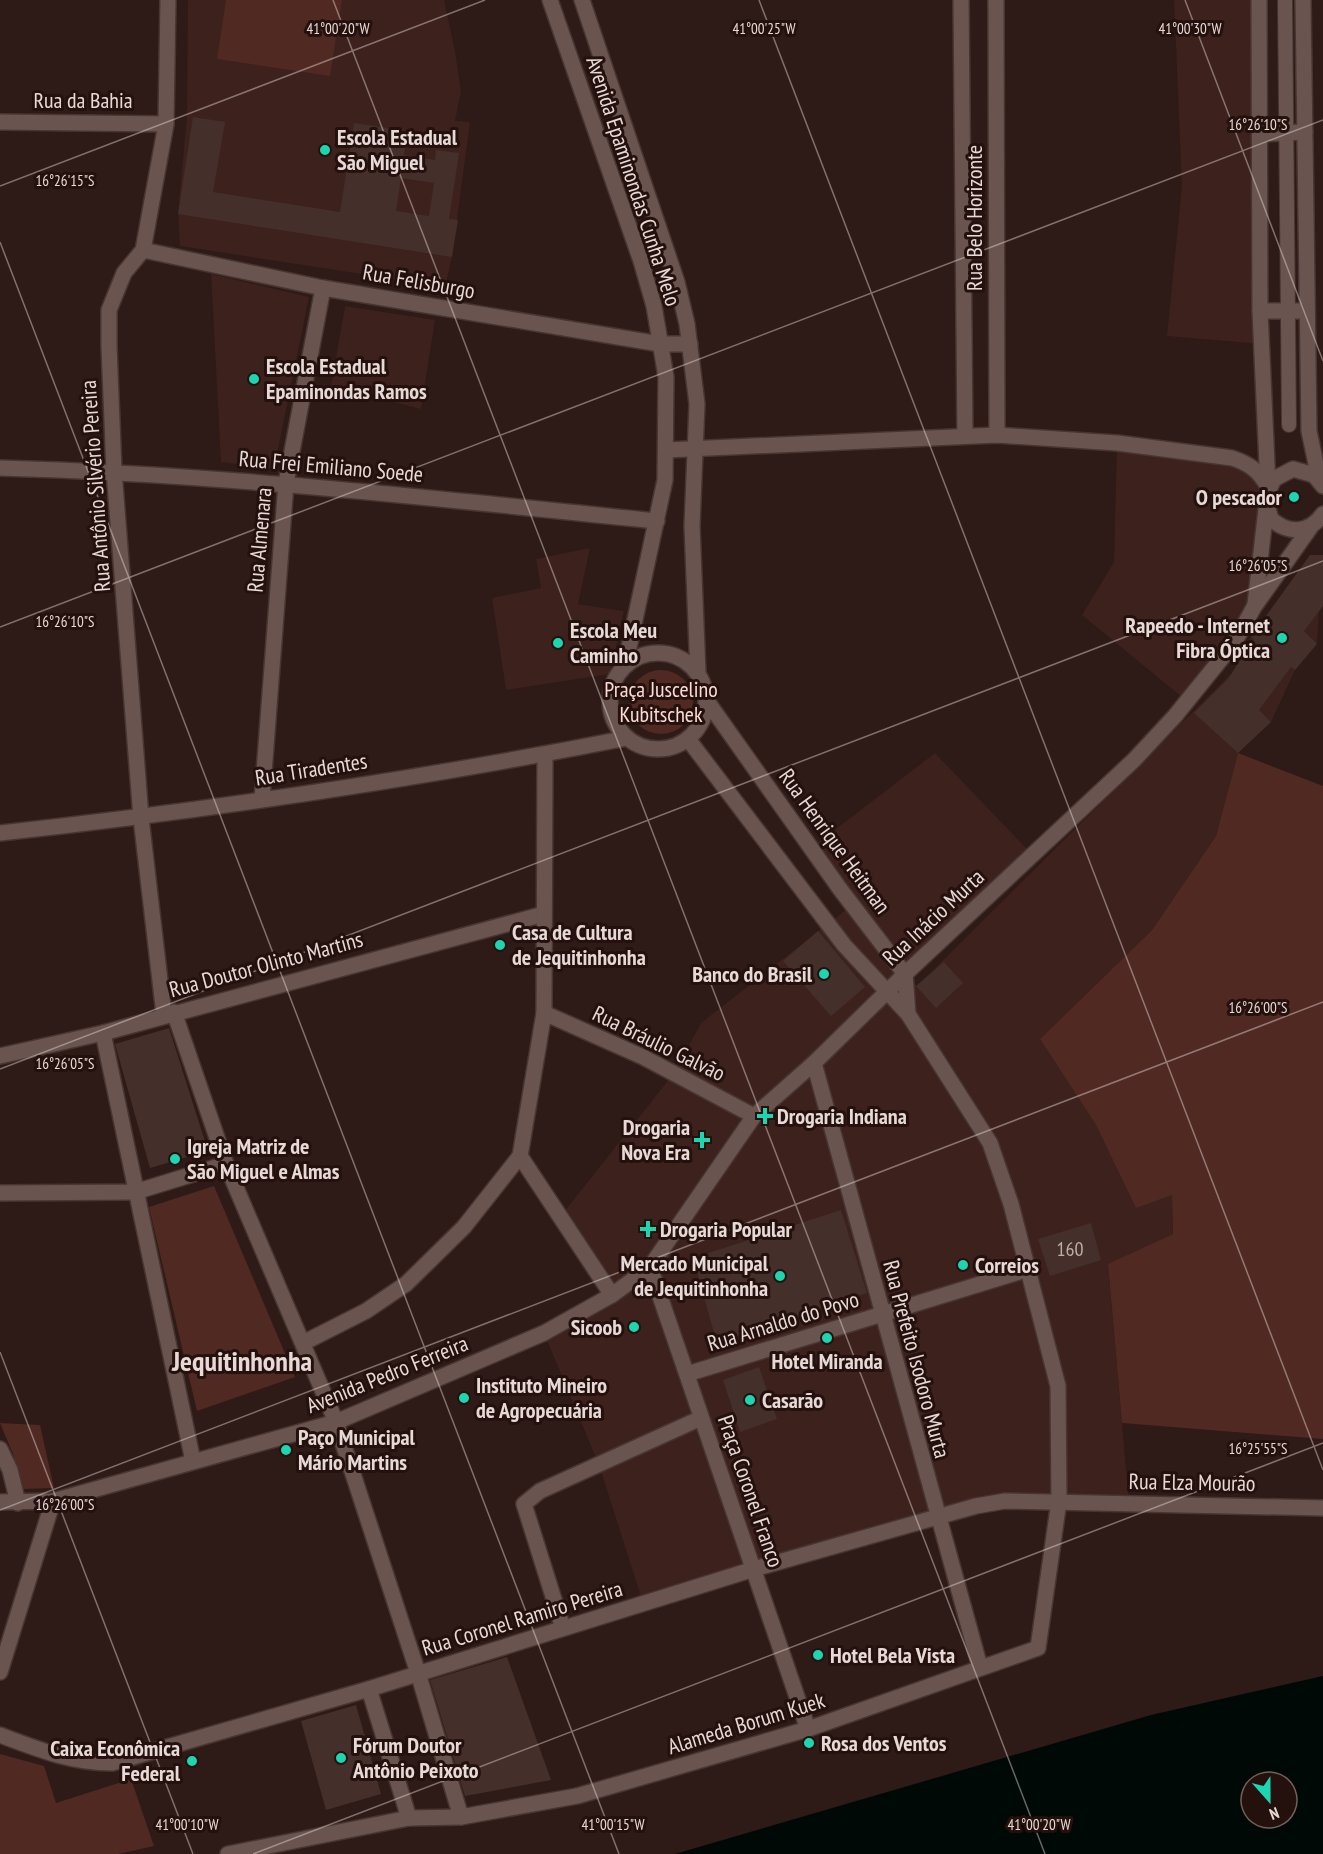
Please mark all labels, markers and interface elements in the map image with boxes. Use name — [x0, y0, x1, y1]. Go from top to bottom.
text: 41°00'20"W — [306, 19, 370, 38]
text: 41°00'25"W — [732, 19, 796, 38]
text: 41°00'30"W — [1158, 19, 1222, 38]
street label: Avenida Epaminondas Cunha Melo — [580, 53, 688, 309]
street label: Rua da Bahia — [34, 86, 132, 114]
text: 16°26'10"S — [1228, 115, 1288, 134]
place label: Escola Estadual São Miguel — [337, 123, 458, 176]
marker: Escola Estadual São Miguel — [318, 143, 332, 157]
street label: Rua Belo Horizonte — [960, 145, 988, 291]
text: 16°26'15"S — [35, 171, 95, 190]
street label: Rua Felisburgo — [361, 257, 477, 305]
place label: Escola Estadual Epaminondas Ramos — [266, 352, 427, 405]
marker: Escola Estadual Epaminondas Ramos — [247, 372, 261, 386]
street label: Rua Antônio Silvério Pereira — [74, 379, 116, 593]
street label: Rua Frei Emiliano Soede — [238, 444, 424, 488]
place label: O pescador — [1196, 483, 1283, 511]
street label: Rua Almenara — [240, 486, 278, 594]
marker: O pescador — [1287, 490, 1301, 504]
text: 16°26'05"S — [1228, 556, 1288, 575]
place label: Rapeedo - Internet Fibra Óptica — [1125, 611, 1271, 664]
text: 16°26'10"S — [35, 612, 95, 631]
place label: Escola Meu Caminho — [570, 616, 657, 669]
marker: Rapeedo - Internet Fibra Óptica — [1275, 631, 1289, 645]
marker: Escola Meu Caminho — [551, 636, 565, 650]
park label: Praça Juscelino Kubitschek — [604, 675, 718, 728]
street label: Rua Tiradentes — [253, 746, 369, 792]
street label: Rua Henrique Heitman — [773, 763, 897, 919]
street label: Rua Inácio Murta — [876, 863, 990, 971]
place label: Casa de Cultura de Jequitinhonha — [512, 918, 646, 971]
street label: Rua Doutor Olinto Martins — [166, 925, 366, 1003]
marker: Casa de Cultura de Jequitinhonha — [493, 938, 507, 952]
place label: Banco do Brasil — [692, 960, 813, 988]
marker: Banco do Brasil — [817, 967, 831, 981]
text: 16°26'00"S — [1228, 998, 1288, 1017]
street label: Rua Bráulio Galvão — [588, 999, 730, 1087]
text: 16°26'05"S — [35, 1054, 95, 1073]
place label: Drogaria Indiana — [777, 1102, 907, 1130]
marker: Drogaria Indiana — [758, 1109, 772, 1123]
place label: Drogaria Nova Era — [621, 1113, 690, 1166]
place label: Igreja Matriz de São Miguel e Almas — [187, 1132, 340, 1185]
marker: Drogaria Nova Era — [695, 1133, 709, 1147]
marker: Igreja Matriz de São Miguel e Almas — [168, 1152, 182, 1166]
place label: Drogaria Popular — [660, 1215, 793, 1243]
marker: Drogaria Popular — [641, 1222, 655, 1236]
house number: 160 — [1057, 1236, 1084, 1262]
place label: Mercado Municipal de Jequitinhonha — [620, 1249, 769, 1302]
place label: Correios — [975, 1251, 1039, 1279]
street label: Rua Prefeito Isodoro Murta — [877, 1257, 957, 1461]
marker: Correios — [956, 1258, 970, 1272]
marker: Mercado Municipal de Jequitinhonha — [773, 1269, 787, 1283]
street label: Rua Arnaldo do Povo — [704, 1285, 862, 1357]
place label: Sicoob — [571, 1313, 622, 1341]
marker: Sicoob — [627, 1320, 641, 1334]
street label: Avenida Pedro Ferreira — [302, 1329, 472, 1419]
marker: Hotel Miranda — [820, 1331, 834, 1345]
district label: Jequitinhonha — [171, 1342, 312, 1379]
place label: Hotel Miranda — [771, 1347, 883, 1375]
place label: Instituto Mineiro de Agropecuária — [476, 1371, 607, 1424]
place label: Casarão — [762, 1386, 823, 1414]
marker: Instituto Mineiro de Agropecuária — [457, 1391, 471, 1405]
marker: Casarão — [743, 1393, 757, 1407]
street label: Praça Coronel Franco — [712, 1411, 790, 1571]
place label: Paço Municipal Mário Martins — [298, 1423, 416, 1476]
text: 16°25'55"S — [1228, 1439, 1288, 1458]
marker: Paço Municipal Mário Martins — [279, 1443, 293, 1457]
street label: Rua Elza Mourão — [1128, 1467, 1256, 1497]
text: 16°26'00"S — [35, 1495, 95, 1514]
street label: Rua Coronel Ramiro Pereira — [418, 1574, 626, 1662]
place label: Hotel Bela Vista — [830, 1641, 955, 1669]
marker: Hotel Bela Vista — [811, 1648, 825, 1662]
street label: Alameda Borum Kuek — [664, 1686, 828, 1760]
place label: Rosa dos Ventos — [821, 1729, 947, 1757]
place label: Fórum Doutor Antônio Peixoto — [352, 1731, 479, 1784]
place label: Caixa Econômica Federal — [50, 1734, 181, 1787]
marker: Rosa dos Ventos — [802, 1736, 816, 1750]
marker: Fórum Doutor Antônio Peixoto — [334, 1751, 348, 1765]
marker: Caixa Econômica Federal — [185, 1754, 199, 1768]
north arrow — [1239, 1770, 1299, 1830]
text: N — [1267, 1803, 1282, 1825]
text: 41°00'10"W — [155, 1815, 219, 1834]
text: 41°00'15"W — [581, 1815, 645, 1834]
text: 41°00'20"W — [1007, 1815, 1071, 1834]

